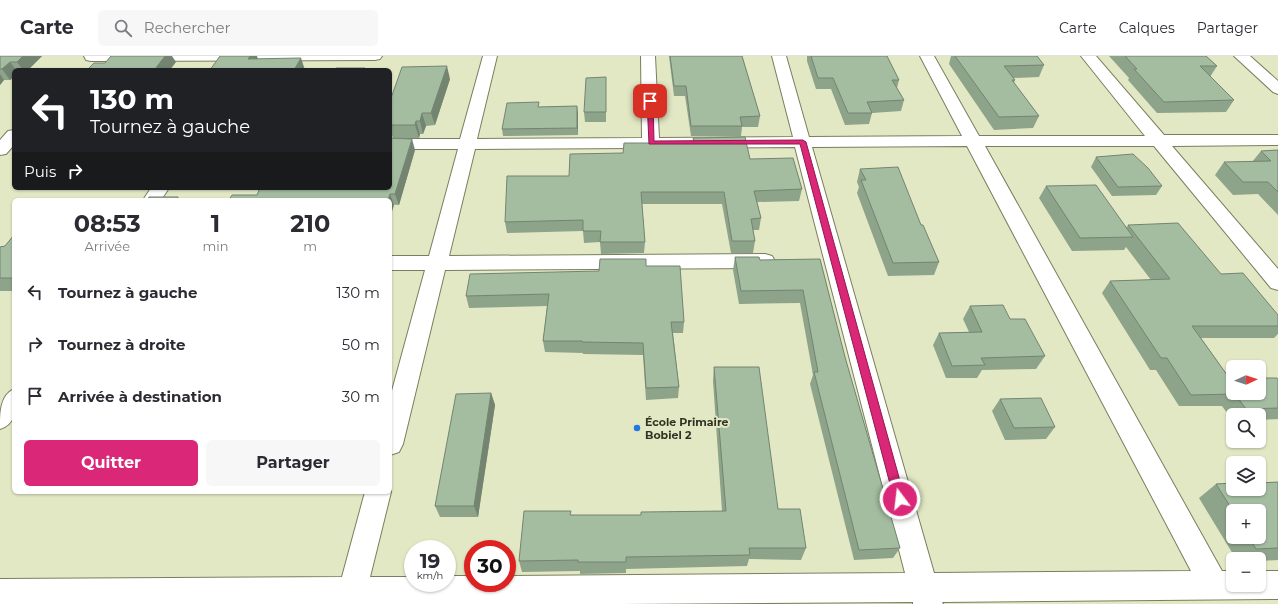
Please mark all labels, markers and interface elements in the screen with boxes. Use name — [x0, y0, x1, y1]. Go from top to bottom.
search box — [98, 10, 378, 46]
text: Carte — [20, 16, 74, 39]
icon: search — [112, 17, 134, 39]
text: Rechercher — [144, 18, 231, 37]
text: Carte — [1059, 19, 1097, 37]
text: Calques — [1119, 19, 1175, 37]
text: Partager — [1197, 19, 1258, 37]
text: 130 m — [90, 82, 174, 116]
icon: left — [24, 84, 76, 136]
pin — [633, 84, 667, 118]
icon: arrive — [639, 90, 661, 112]
text: Tournez à gauche — [90, 116, 250, 138]
icon: right — [64, 160, 86, 182]
text: Puis — [24, 162, 56, 181]
text: 08:53 — [74, 209, 141, 238]
text: 1 — [211, 209, 220, 238]
text: 210 — [290, 209, 330, 238]
text: Arrivée — [84, 238, 130, 254]
text: min — [202, 238, 229, 254]
text: m — [303, 238, 317, 254]
icon: left — [24, 281, 46, 303]
text: Tournez à gauche — [58, 283, 197, 302]
text: 130 m — [336, 283, 380, 302]
icon: right — [24, 333, 46, 355]
text: Tournez à droite — [58, 335, 186, 354]
text: 50 m — [342, 335, 380, 354]
north arrow — [1226, 360, 1266, 400]
map controls — [1226, 360, 1266, 592]
icon: arrive — [24, 385, 46, 407]
text: Arrivée à destination — [58, 387, 222, 406]
text: 30 m — [342, 387, 380, 406]
button: search — [1226, 408, 1266, 448]
place label: École Primaire Bobiel 2 — [645, 415, 729, 442]
marker: École Primaire Bobiel 2 — [632, 423, 642, 433]
button: Quitter — [24, 440, 198, 486]
button: Partager — [206, 440, 380, 486]
button: layers — [1226, 456, 1266, 496]
position arrow — [879, 478, 921, 520]
button: + — [1226, 504, 1266, 544]
speed limit sign: 30 — [464, 540, 516, 592]
text: 19 — [420, 549, 440, 573]
button: − — [1226, 552, 1266, 592]
text: km/h — [417, 569, 443, 582]

